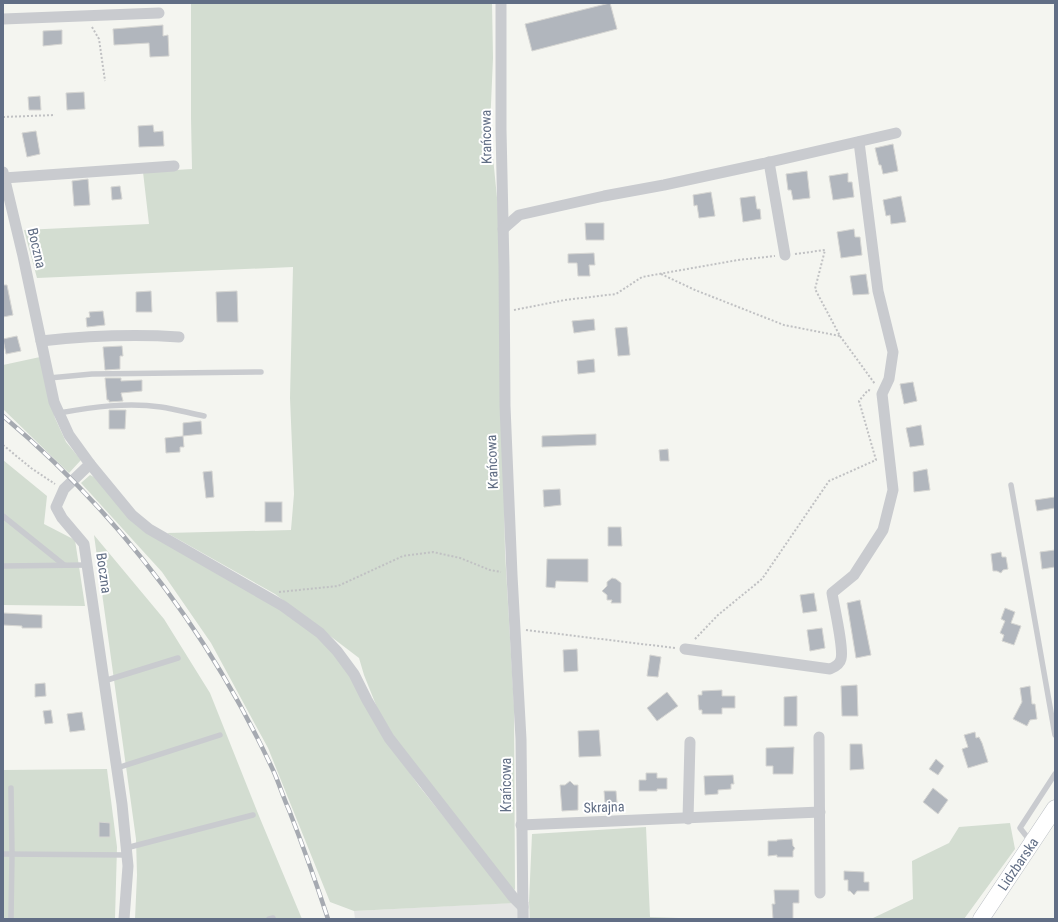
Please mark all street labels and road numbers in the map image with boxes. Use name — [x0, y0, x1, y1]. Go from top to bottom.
street label: Krańcowa — [478, 110, 494, 164]
street label: Boczna — [25, 226, 49, 270]
street label: Krańcowa — [483, 435, 501, 489]
street label: Boczna — [93, 552, 115, 594]
street label: Krańcowa — [498, 758, 514, 812]
street label: Skrajna — [583, 798, 625, 816]
street label: Lidzbarska — [995, 835, 1041, 893]

